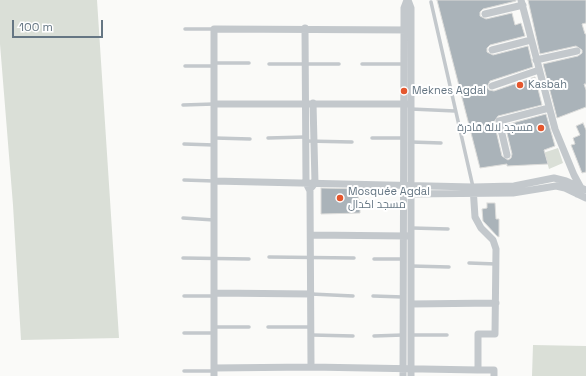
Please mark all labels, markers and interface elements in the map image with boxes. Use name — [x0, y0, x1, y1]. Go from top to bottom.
scale bar — [14, 12, 105, 38]
text: 100 m — [19, 19, 53, 35]
place label: Kasbah — [528, 78, 567, 92]
marker: Kasbah — [515, 80, 525, 90]
place label: Meknes Agdal — [412, 84, 486, 98]
marker: Meknes Agdal — [399, 86, 409, 96]
place label: مسجد لالة قادرة — [457, 121, 533, 135]
marker: مسجد لالة قادرة — [536, 123, 546, 133]
place label: Mosquée Agdal مسجد اكدال — [348, 185, 430, 211]
marker: Mosquée Agdal مسجد اكدال — [335, 193, 345, 203]

